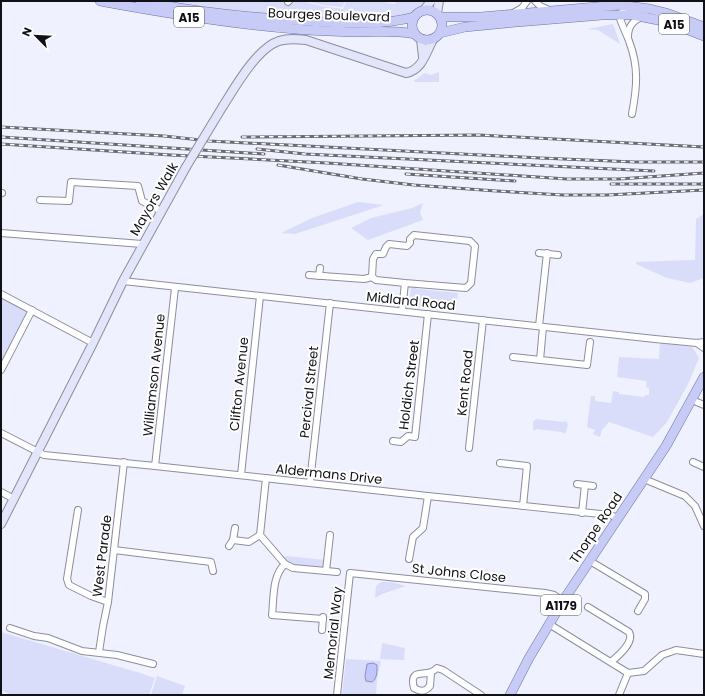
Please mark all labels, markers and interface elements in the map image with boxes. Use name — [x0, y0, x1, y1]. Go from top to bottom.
street label: Bourges Boulevard — [268, 3, 390, 27]
road number: A15 — [174, 7, 204, 27]
road number: A15 — [659, 14, 689, 34]
north arrow — [16, 16, 56, 56]
text: N — [18, 25, 36, 39]
street label: Mayors Walk — [125, 158, 183, 239]
street label: Midland Road — [365, 287, 457, 315]
street label: Williamson Avenue — [138, 313, 170, 437]
street label: Clifton Avenue — [225, 336, 253, 432]
street label: Holdich Street — [394, 339, 424, 431]
street label: Percival Street — [295, 345, 323, 439]
street label: Kent Road — [452, 349, 478, 417]
street label: Aldermans Drive — [275, 459, 383, 489]
street label: Thorpe Road — [565, 488, 627, 568]
street label: West Parade — [88, 514, 116, 598]
street label: St Johns Close — [411, 559, 507, 587]
street label: Memorial Way — [319, 585, 347, 680]
road number: A1179 — [541, 595, 581, 615]

